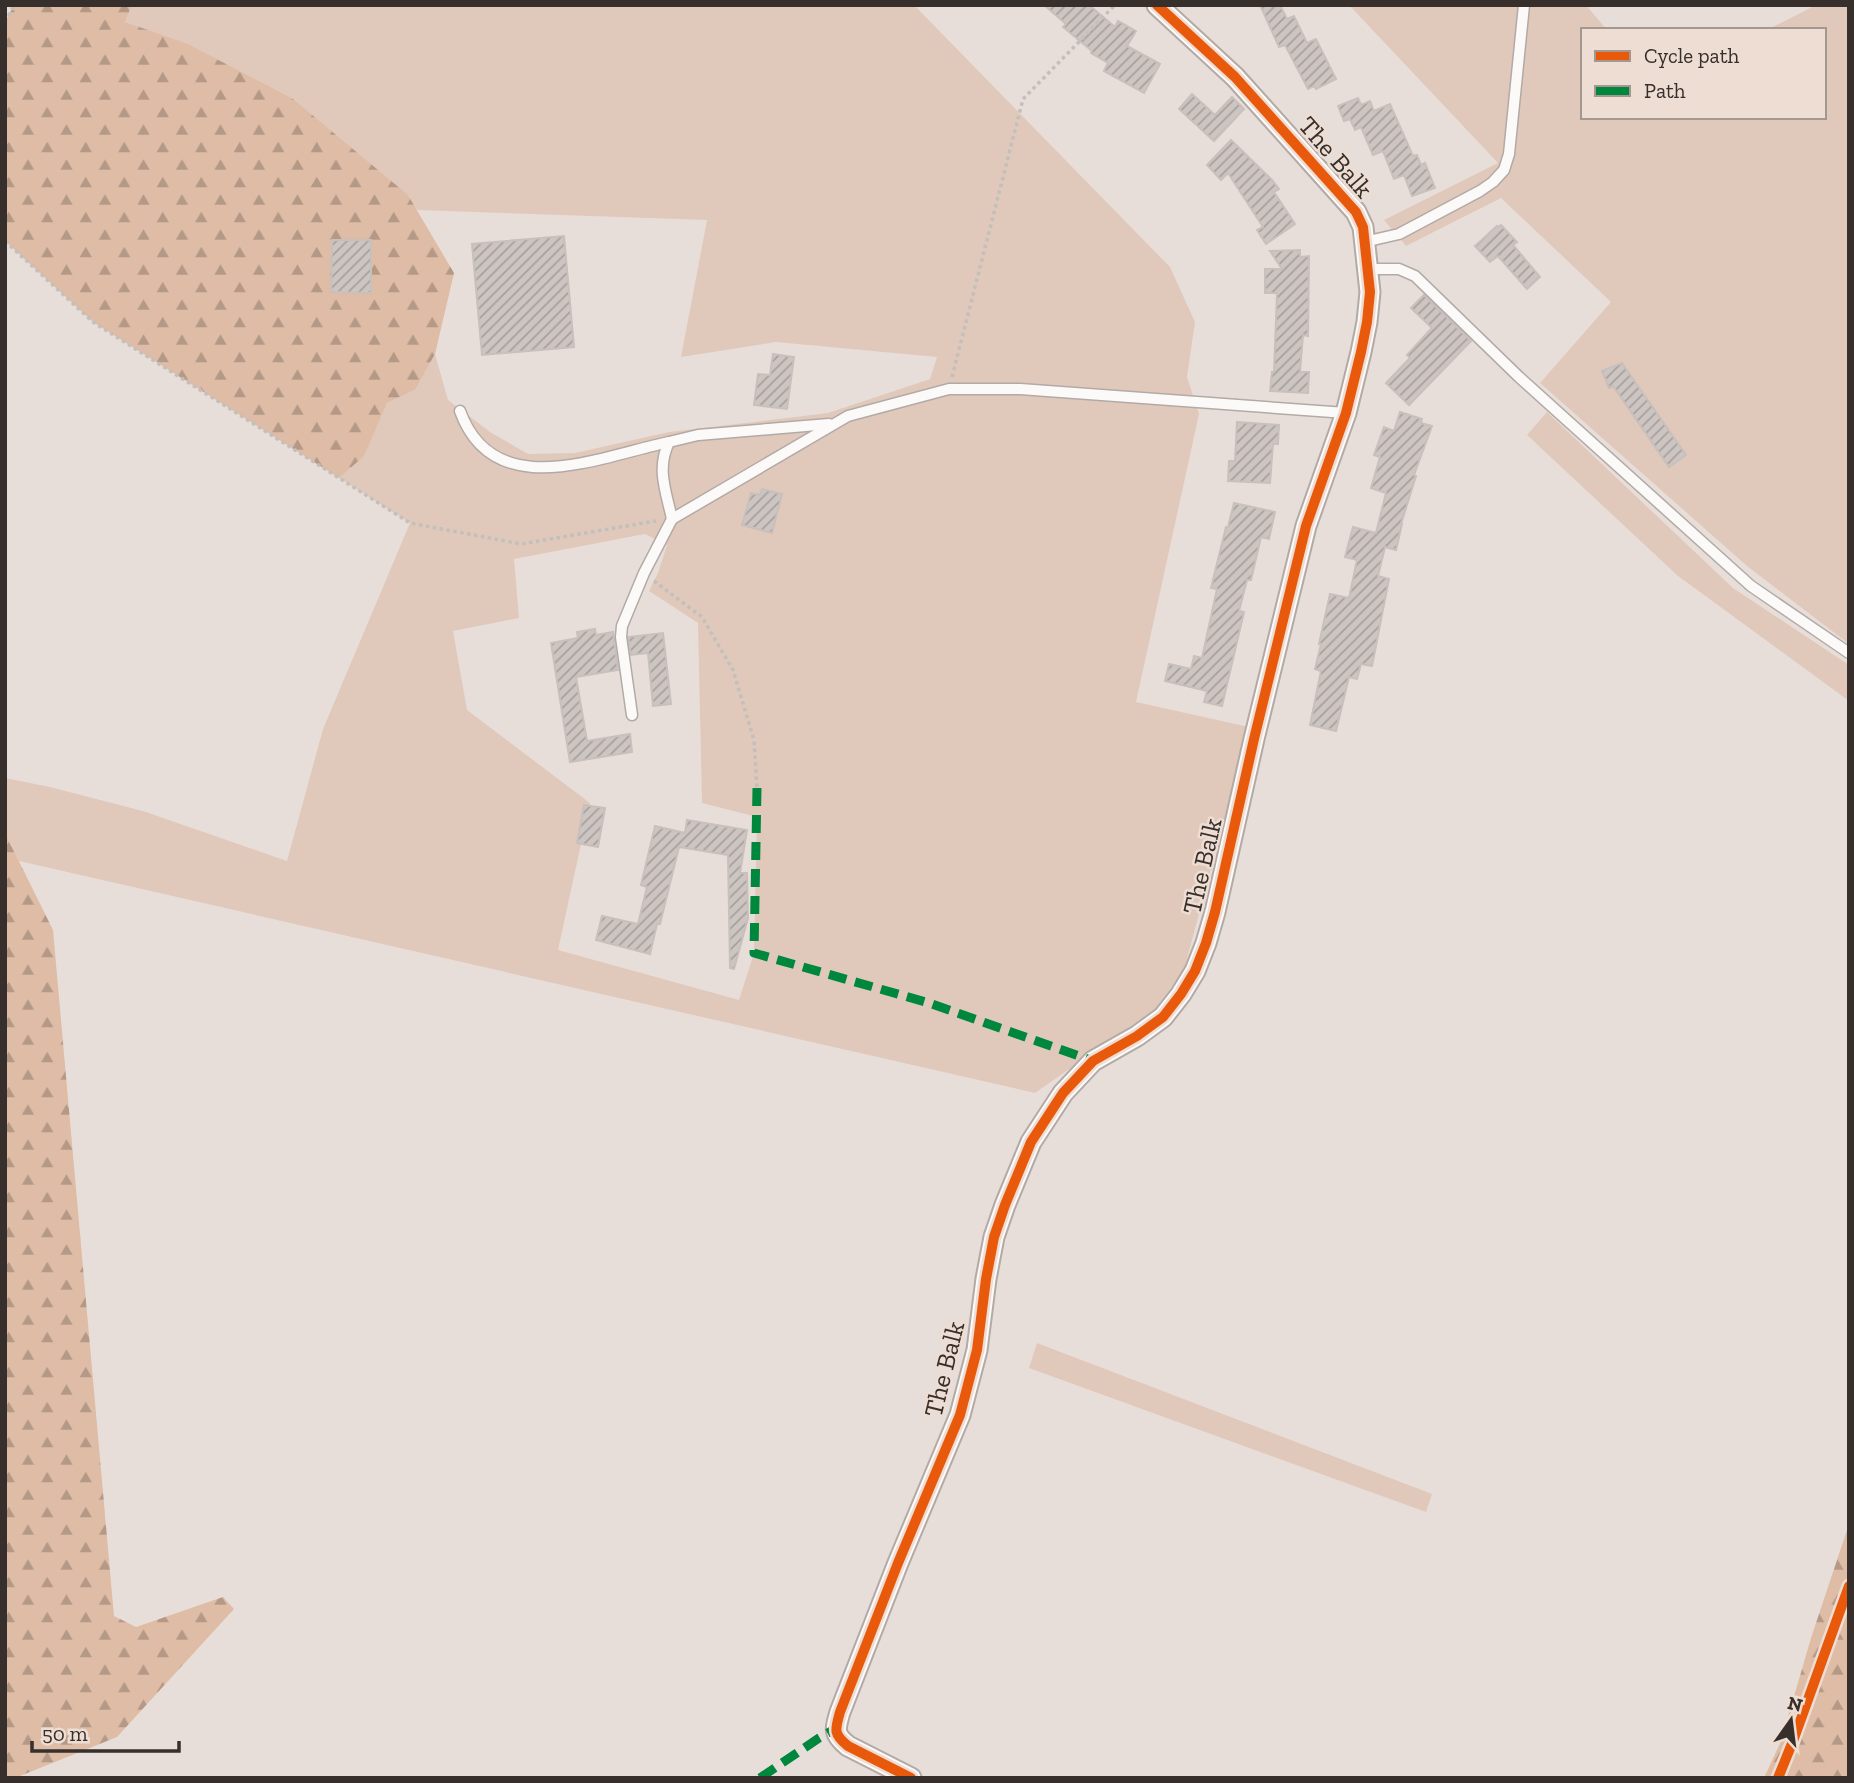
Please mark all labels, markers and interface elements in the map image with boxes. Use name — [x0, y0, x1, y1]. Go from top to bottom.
legend — [1581, 28, 1826, 119]
text: Cycle path — [1644, 43, 1739, 68]
text: Path — [1644, 78, 1686, 103]
street label: The Balk — [1292, 110, 1380, 205]
street label: The Balk — [1175, 814, 1229, 917]
street label: The Balk — [917, 1317, 971, 1420]
north arrow — [1756, 1685, 1826, 1755]
text: N — [1785, 1691, 1805, 1717]
scale bar — [32, 1710, 178, 1754]
text: 50 m — [42, 1721, 88, 1746]

